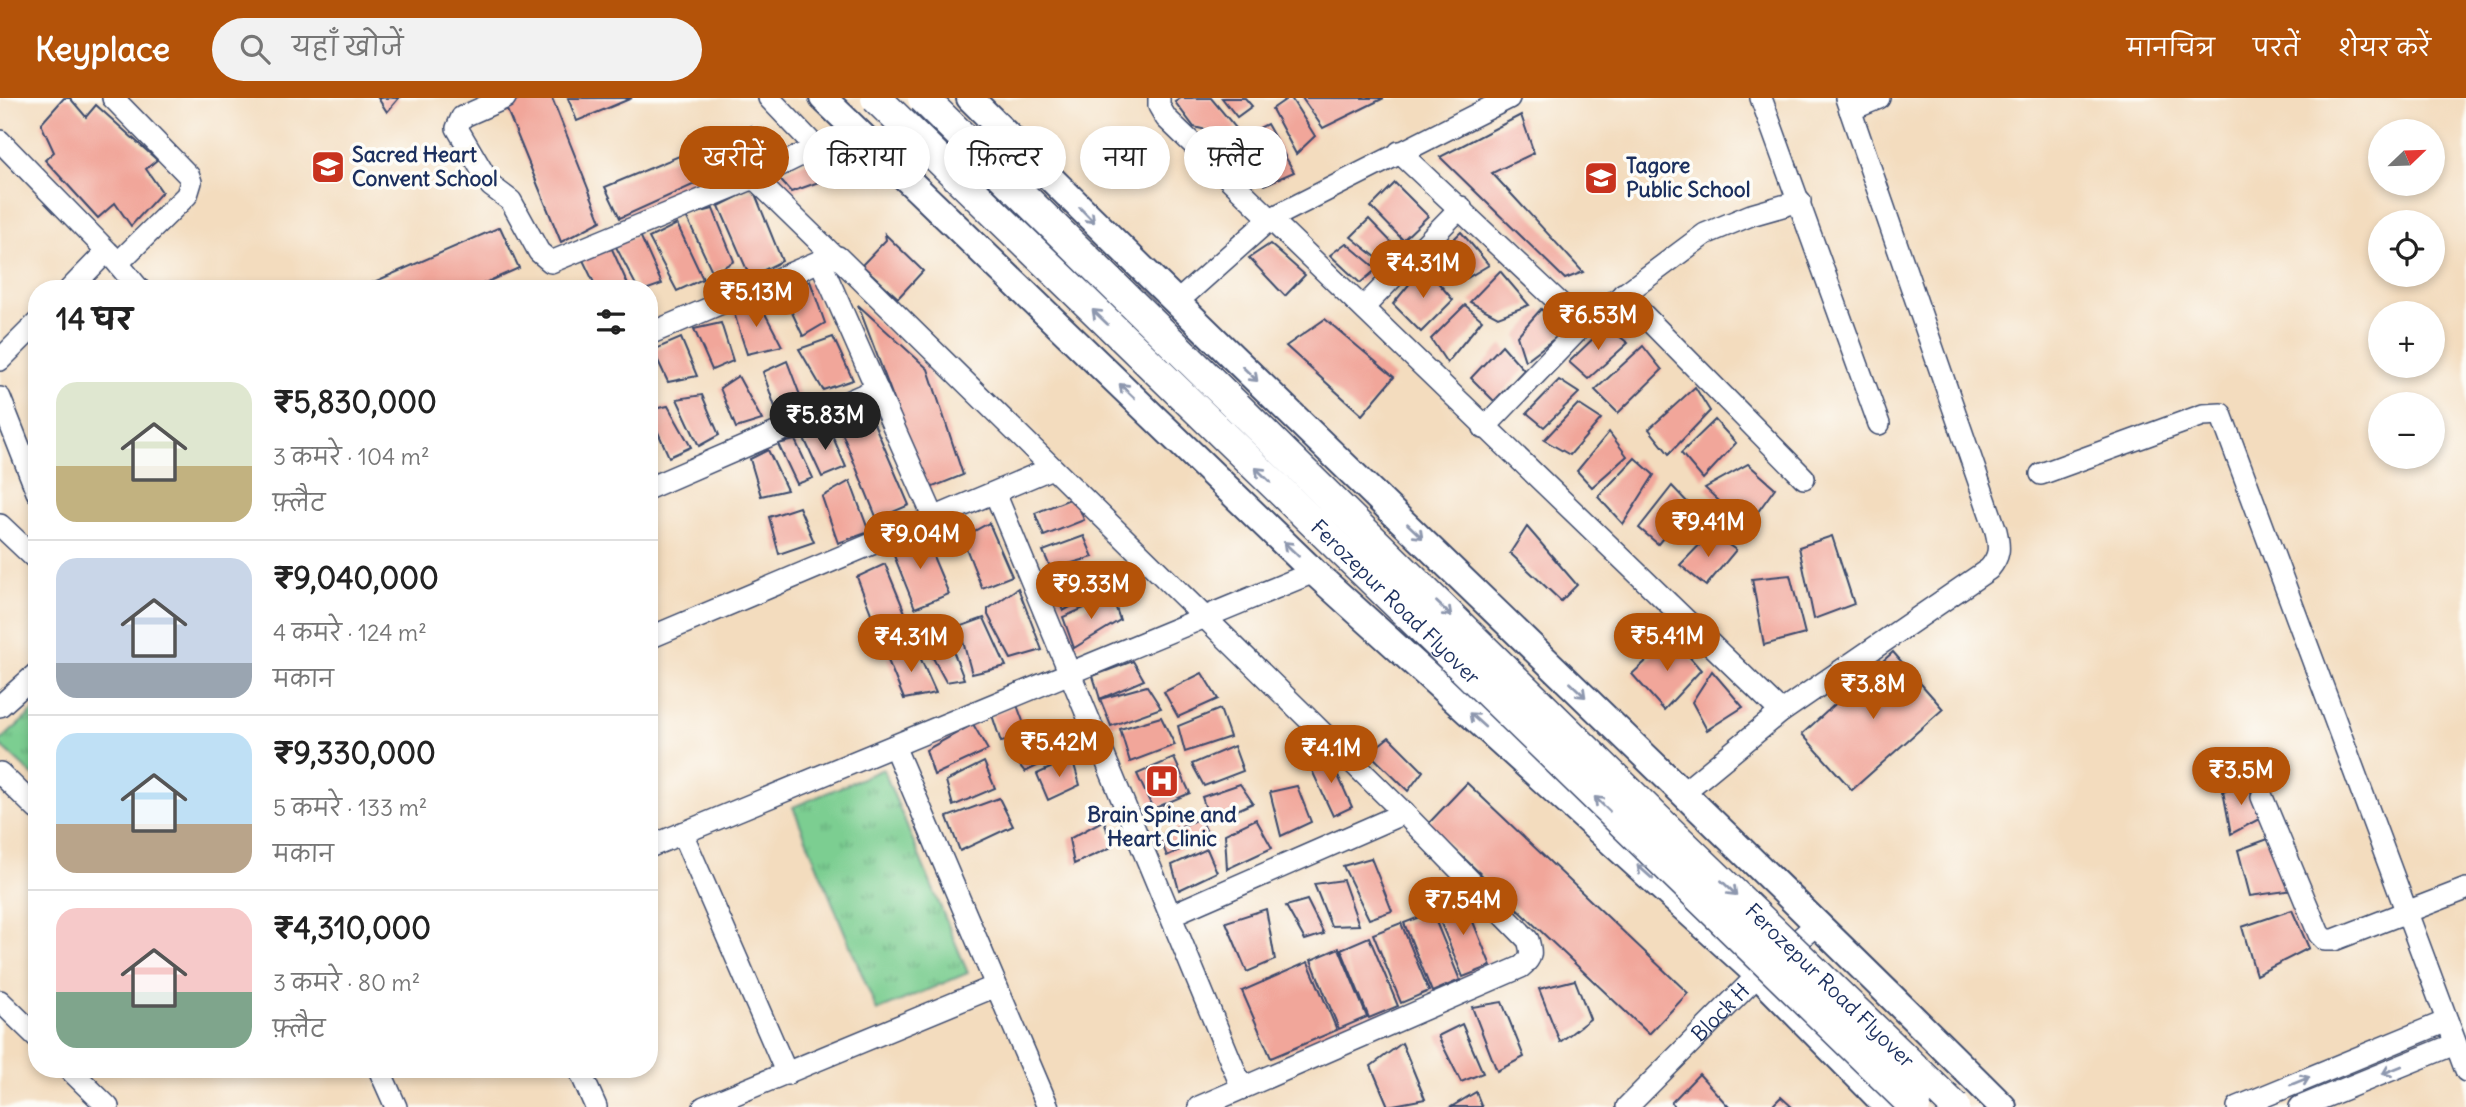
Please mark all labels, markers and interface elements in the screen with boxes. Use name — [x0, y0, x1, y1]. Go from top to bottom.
search box — [212, 18, 702, 81]
text: Keyplace — [35, 28, 170, 70]
icon: search — [236, 30, 274, 68]
text: यहाँ खोजें — [292, 30, 403, 63]
text: मानचित्र — [2127, 32, 2215, 62]
text: परतें — [2253, 32, 2300, 62]
text: शेयर करें — [2338, 32, 2431, 62]
north arrow — [2368, 119, 2445, 196]
map controls — [2368, 119, 2445, 469]
chip: खरीदें — [679, 126, 789, 189]
chip: किराया — [803, 126, 930, 189]
chip: फ़िल्टर — [944, 126, 1066, 189]
chip: नया — [1080, 126, 1170, 189]
chip: फ़्लैट — [1184, 126, 1287, 189]
place label: Sacred Heart Convent School — [352, 141, 498, 192]
school or university icon: Sacred Heart Convent School — [309, 148, 347, 186]
place label: Tagore Public School — [1626, 152, 1750, 203]
school or university icon: Tagore Public School — [1582, 159, 1620, 197]
one-way arrow — [1079, 207, 1096, 224]
button: locate — [2368, 210, 2445, 287]
pin: ₹4.31M — [1366, 240, 1480, 300]
text: ₹4.31M — [1386, 248, 1460, 277]
pin: ₹5.13M — [699, 270, 813, 329]
text: ₹5.13M — [719, 277, 793, 306]
pin: ₹6.53M — [1541, 292, 1655, 352]
text: 14 घर — [56, 300, 132, 338]
text: ₹6.53M — [1559, 300, 1637, 329]
button: + — [2368, 301, 2445, 378]
icon: filters — [592, 303, 630, 341]
one-way arrow — [1092, 308, 1109, 325]
one-way arrow — [1242, 365, 1259, 382]
text: ₹5,830,000 — [273, 383, 437, 421]
one-way arrow — [1119, 383, 1136, 400]
pin: ₹5.83M — [768, 392, 882, 452]
button: − — [2368, 392, 2445, 469]
text: ₹5.83M — [786, 400, 864, 429]
icon: home — [112, 410, 196, 494]
text: 3 कमरे · 104 m² — [273, 442, 430, 471]
one-way arrow — [1255, 467, 1272, 484]
text: फ़्लैट — [273, 488, 325, 517]
pin: ₹9.41M — [1651, 500, 1765, 559]
text: ₹9.41M — [1671, 507, 1745, 536]
pin: ₹9.04M — [863, 512, 977, 571]
street label: Ferozepur Road Flyover — [1305, 514, 1486, 691]
text: ₹9.04M — [880, 519, 960, 548]
one-way arrow — [1406, 523, 1423, 540]
one-way arrow — [1283, 541, 1300, 558]
text: ₹9,040,000 — [273, 559, 439, 597]
pin: ₹9.33M — [1034, 561, 1148, 621]
text: ₹9.33M — [1052, 569, 1130, 598]
icon: home — [112, 586, 196, 670]
one-way arrow — [1435, 601, 1452, 618]
pin: ₹4.31M — [854, 614, 968, 674]
pin: ₹5.41M — [1610, 614, 1724, 673]
text: 4 कमरे · 124 m² — [273, 618, 427, 647]
text: ₹5.41M — [1630, 621, 1704, 650]
text: ₹4.31M — [874, 622, 948, 651]
pin: ₹3.8M — [1824, 662, 1922, 721]
text: मकान — [273, 664, 334, 693]
text: ₹3.8M — [1840, 669, 1906, 698]
one-way arrow — [1569, 681, 1586, 698]
one-way arrow — [1469, 711, 1486, 728]
pin: ₹5.42M — [1002, 720, 1116, 779]
pin: ₹4.1M — [1282, 726, 1380, 785]
text: ₹5.42M — [1020, 727, 1098, 756]
text: ₹4.1M — [1301, 733, 1361, 762]
text: ₹9,330,000 — [273, 734, 436, 772]
pin: ₹3.5M — [2192, 748, 2290, 807]
text: ₹3.5M — [2208, 755, 2274, 784]
icon: home — [112, 761, 196, 845]
hospital icon: Brain Spine and Heart Clinic — [1143, 762, 1181, 800]
text: 5 कमरे · 133 m² — [273, 793, 427, 822]
one-way arrow — [1594, 796, 1611, 813]
place label: Brain Spine and Heart Clinic — [1087, 801, 1237, 852]
text: मकान — [273, 839, 334, 868]
one-way arrow — [1637, 864, 1654, 881]
pin: ₹7.54M — [1406, 878, 1520, 937]
one-way arrow — [1720, 880, 1737, 897]
text: ₹7.54M — [1424, 885, 1502, 914]
street label: Ferozepur Road Flyover — [1740, 897, 1921, 1074]
text: ₹4,310,000 — [273, 909, 431, 947]
icon: home — [112, 936, 196, 1020]
text: 3 कमरे · 80 m² — [273, 968, 420, 997]
street label: Block H — [1685, 977, 1755, 1047]
text: फ़्लैट — [273, 1014, 325, 1043]
one-way arrow — [2382, 1064, 2403, 1077]
one-way arrow — [2289, 1073, 2311, 1086]

